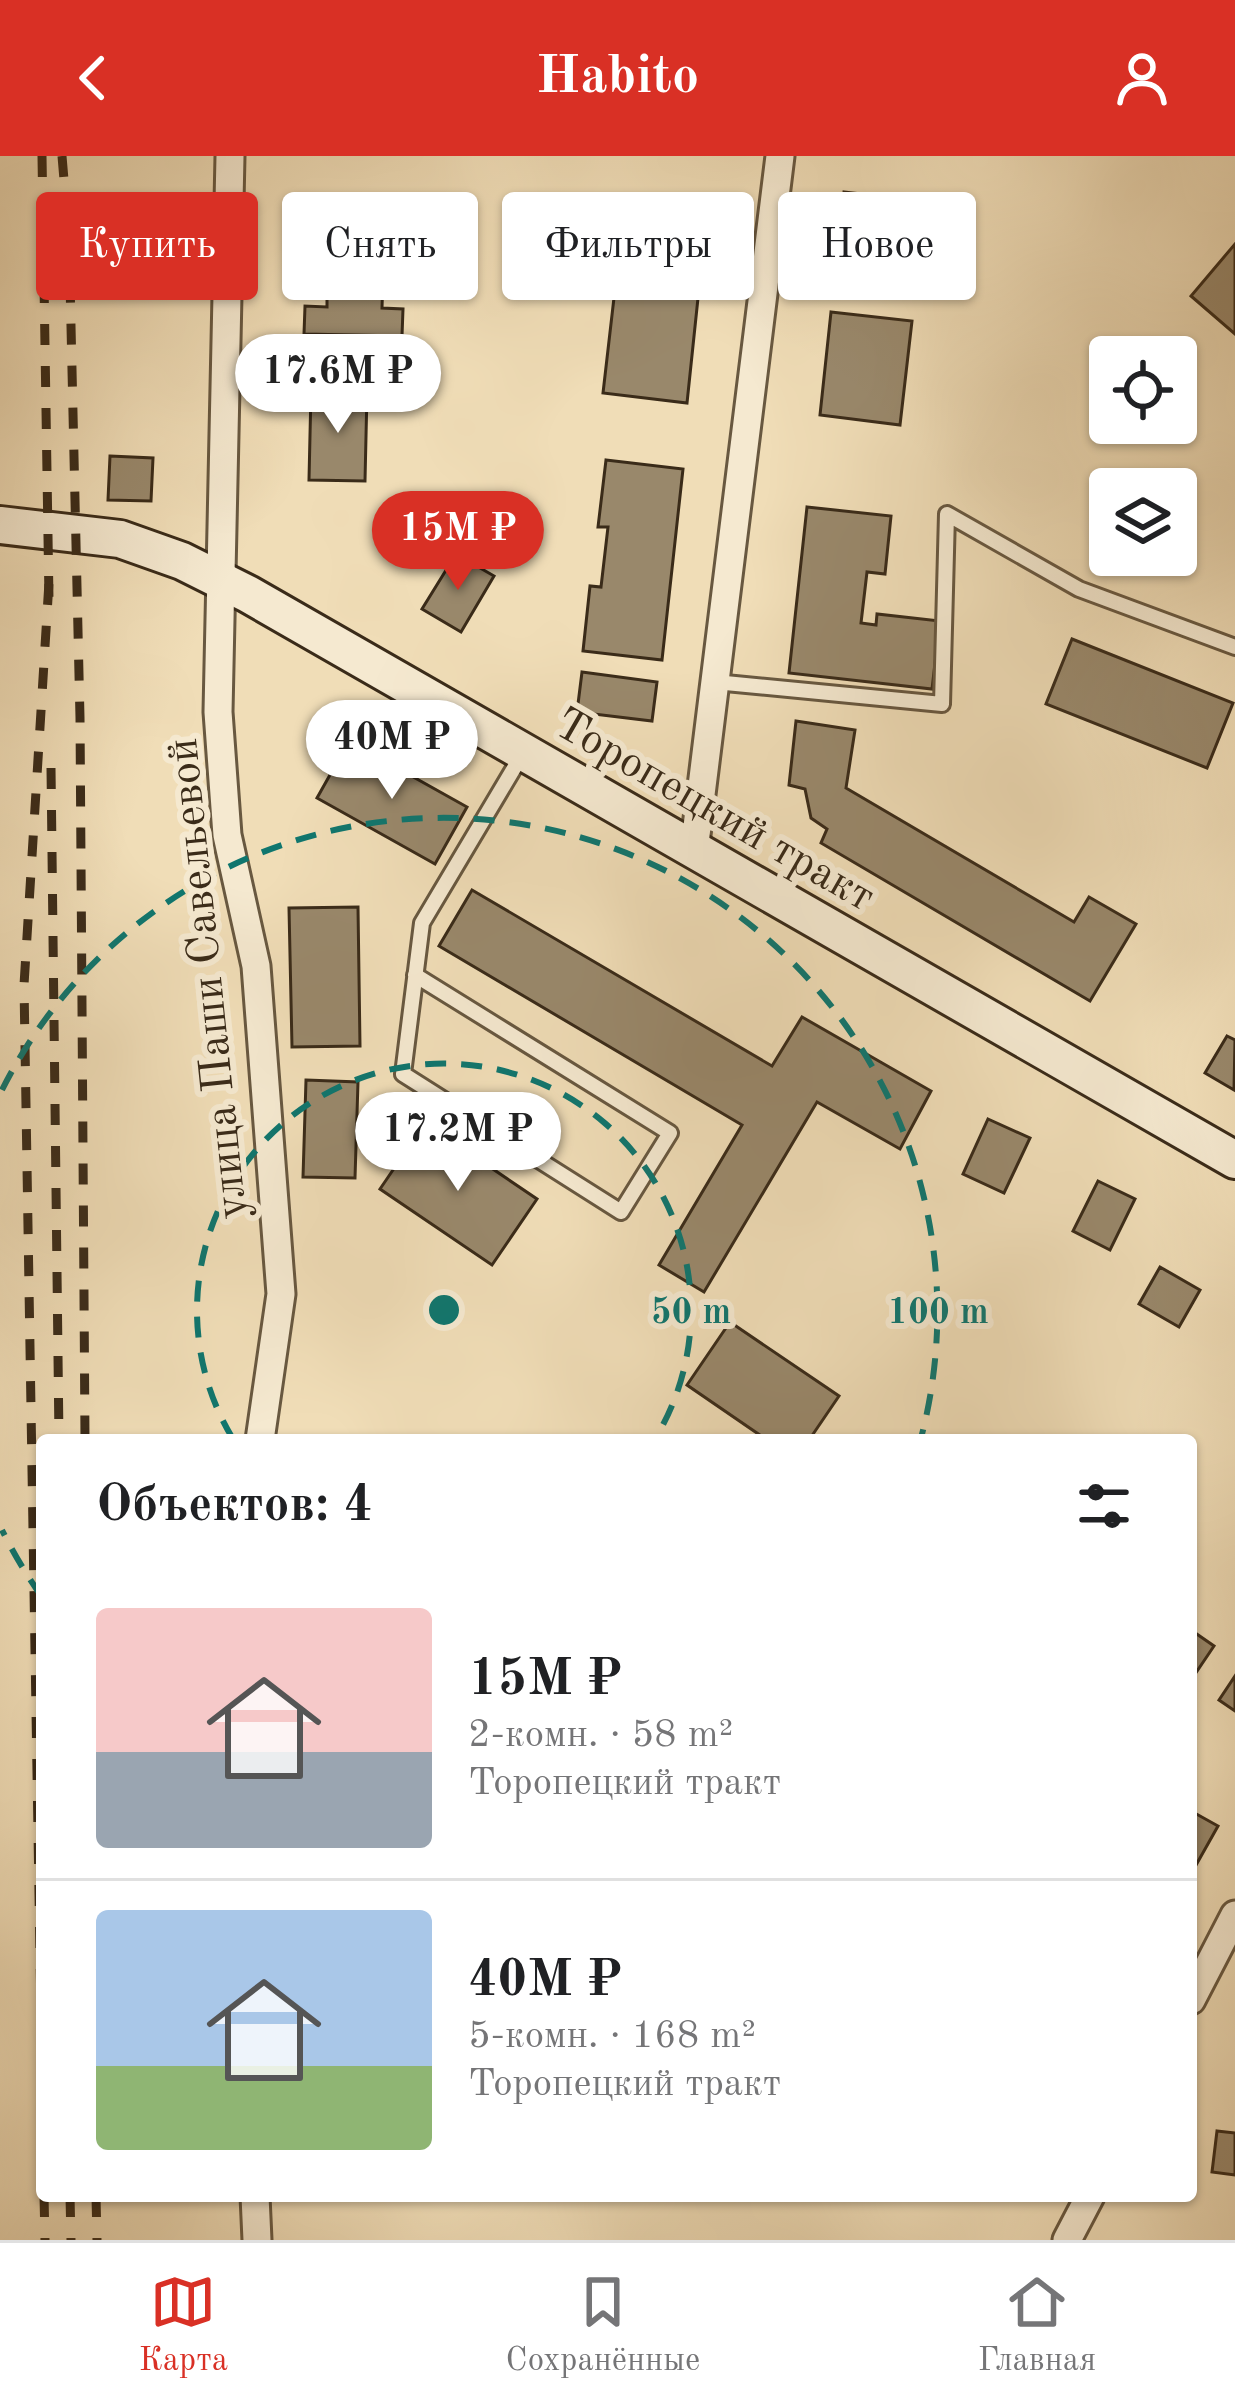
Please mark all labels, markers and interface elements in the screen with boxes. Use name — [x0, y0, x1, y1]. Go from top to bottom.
icon: back — [60, 45, 126, 111]
icon: person — [1109, 45, 1175, 111]
text: Habito — [536, 51, 699, 105]
chip: Купить — [36, 192, 258, 300]
chip: Снять — [282, 192, 478, 300]
chip: Фильтры — [502, 192, 754, 300]
chip: Новое — [778, 192, 976, 300]
pin: 17.6M ₽ — [227, 334, 449, 436]
map controls — [1089, 336, 1197, 576]
button: locate — [1089, 336, 1197, 444]
text: 17.6M ₽ — [262, 353, 414, 392]
button: layers — [1089, 468, 1197, 576]
pin: 15M ₽ — [374, 491, 542, 593]
text: 15M ₽ — [399, 510, 517, 549]
pin: 40M ₽ — [308, 700, 476, 802]
street label: Торопецкий тракт — [546, 702, 881, 922]
text: 40M ₽ — [333, 719, 451, 758]
street label: улица Паши Савельевой — [162, 736, 257, 1221]
pin: 17.2M ₽ — [347, 1092, 569, 1194]
text: 17.2M ₽ — [382, 1111, 534, 1150]
centre of rings — [423, 1289, 465, 1331]
text: 50 m — [651, 1296, 731, 1332]
text: 100 m — [887, 1296, 989, 1332]
icon: filters — [1071, 1473, 1137, 1539]
text: Объектов: 4 — [96, 1481, 373, 1532]
text: 15M ₽ — [468, 1655, 623, 1706]
icon: home — [192, 1656, 336, 1800]
text: 2-комн. · 58 m² — [468, 1716, 733, 1755]
text: Торопецкий тракт — [468, 1764, 781, 1803]
text: 40M ₽ — [468, 1956, 623, 2007]
icon: home — [192, 1958, 336, 2102]
text: 5-комн. · 168 m² — [468, 2017, 756, 2056]
text: Торопецкий тракт — [468, 2065, 781, 2104]
tab: Карта — [139, 2269, 228, 2382]
tab: Сохранённые — [506, 2269, 700, 2382]
tab: Главная — [978, 2269, 1096, 2382]

